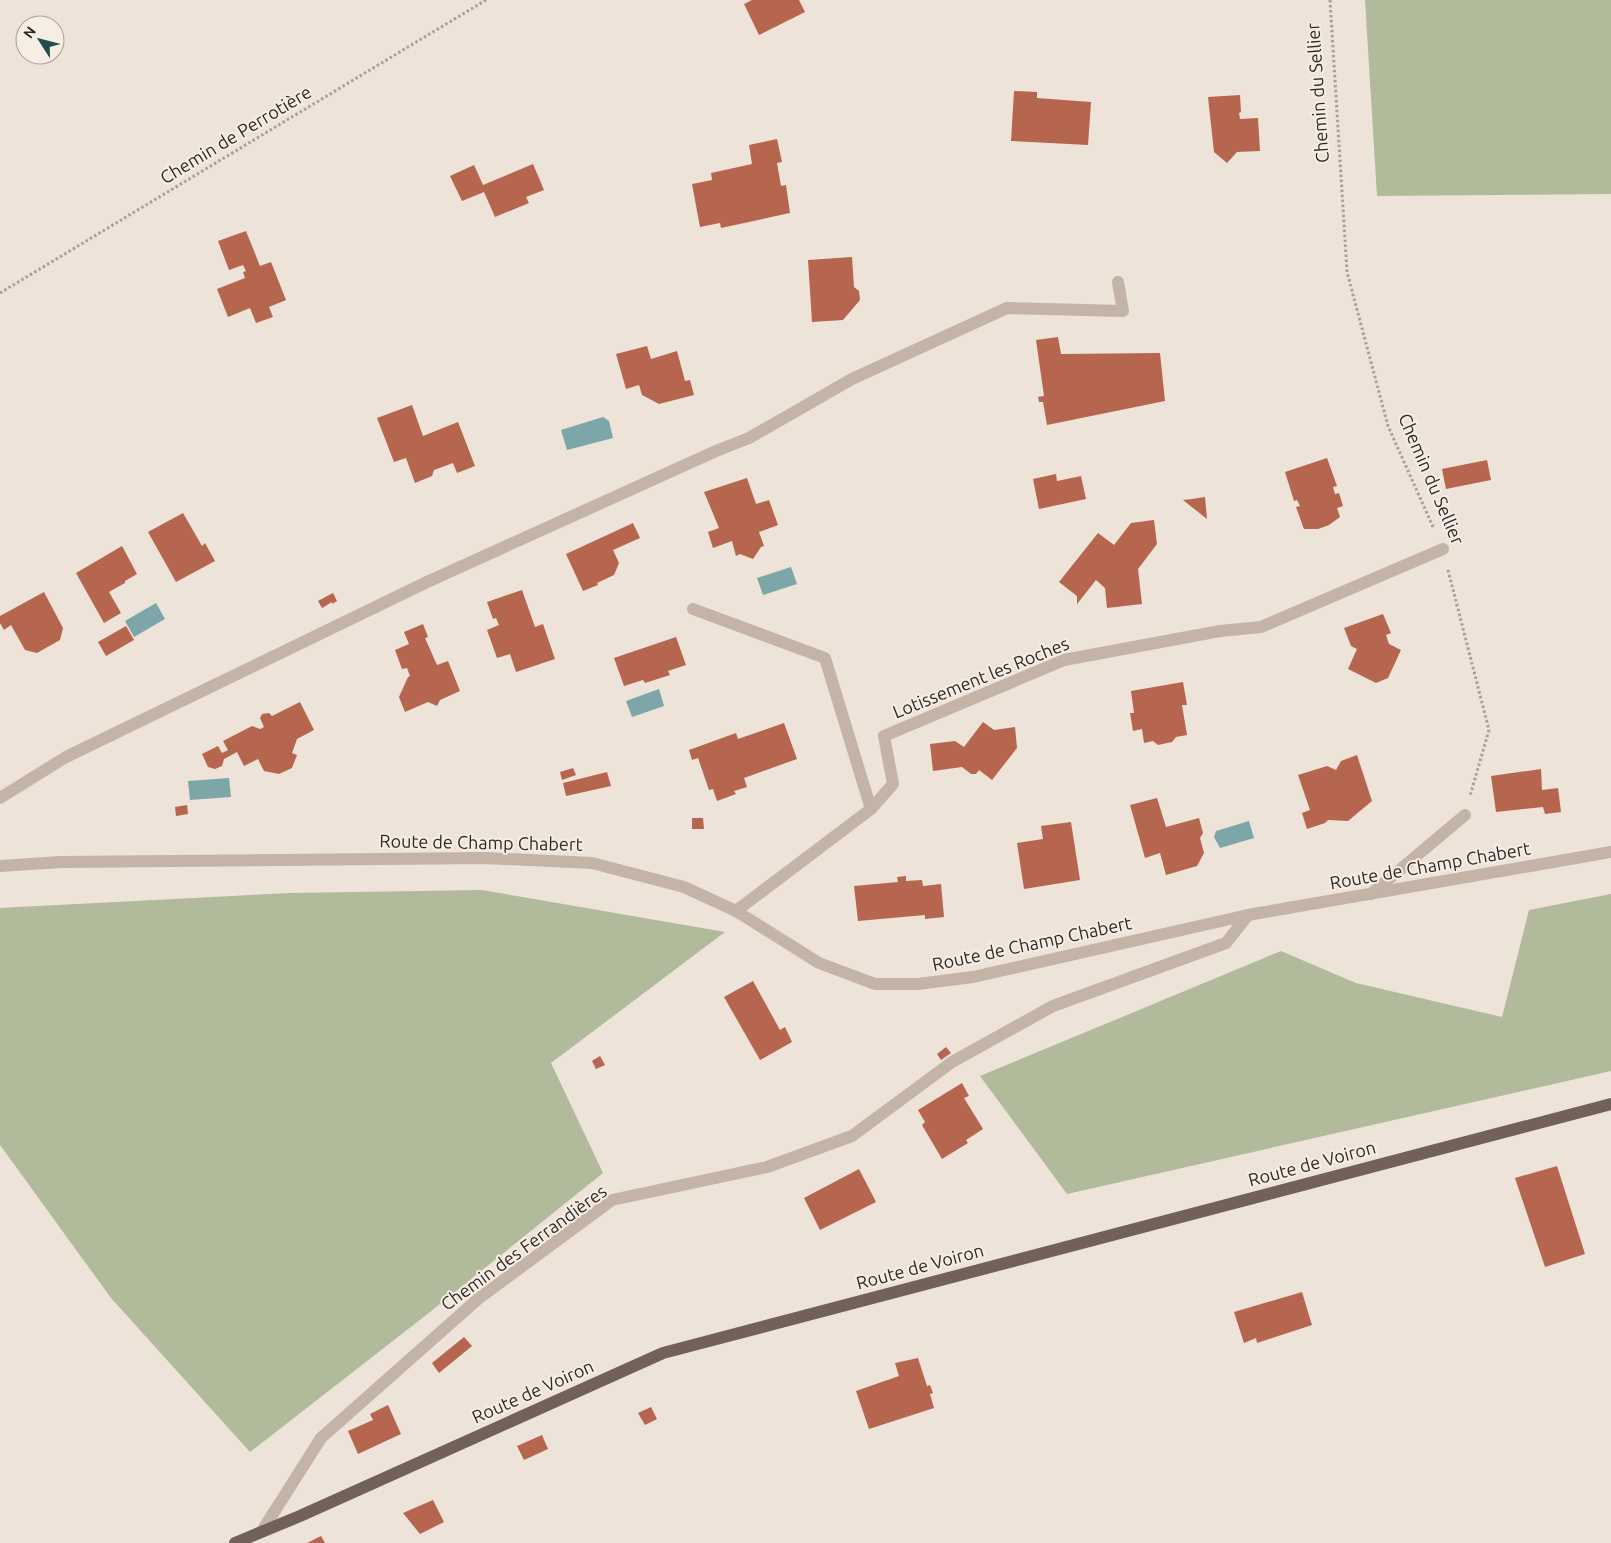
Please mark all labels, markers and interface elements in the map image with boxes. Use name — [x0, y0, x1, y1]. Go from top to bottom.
north arrow — [15, 15, 65, 65]
street label: Chemin du Sellier — [1302, 22, 1332, 164]
text: N — [20, 23, 39, 41]
street label: Chemin de Perrotière — [156, 81, 315, 187]
street label: Chemin du Sellier — [1395, 410, 1469, 547]
street label: Lotissement les Roches — [890, 632, 1072, 722]
street label: Route de Champ Chabert — [379, 830, 583, 854]
street label: Route de Champ Chabert — [1328, 838, 1532, 893]
street label: Route de Champ Chabert — [930, 912, 1133, 974]
street label: Route de Voiron — [1246, 1136, 1378, 1190]
street label: Chemin des Ferrandières — [437, 1180, 610, 1314]
street label: Route de Voiron — [854, 1239, 986, 1293]
street label: Route de Voiron — [469, 1355, 596, 1427]

